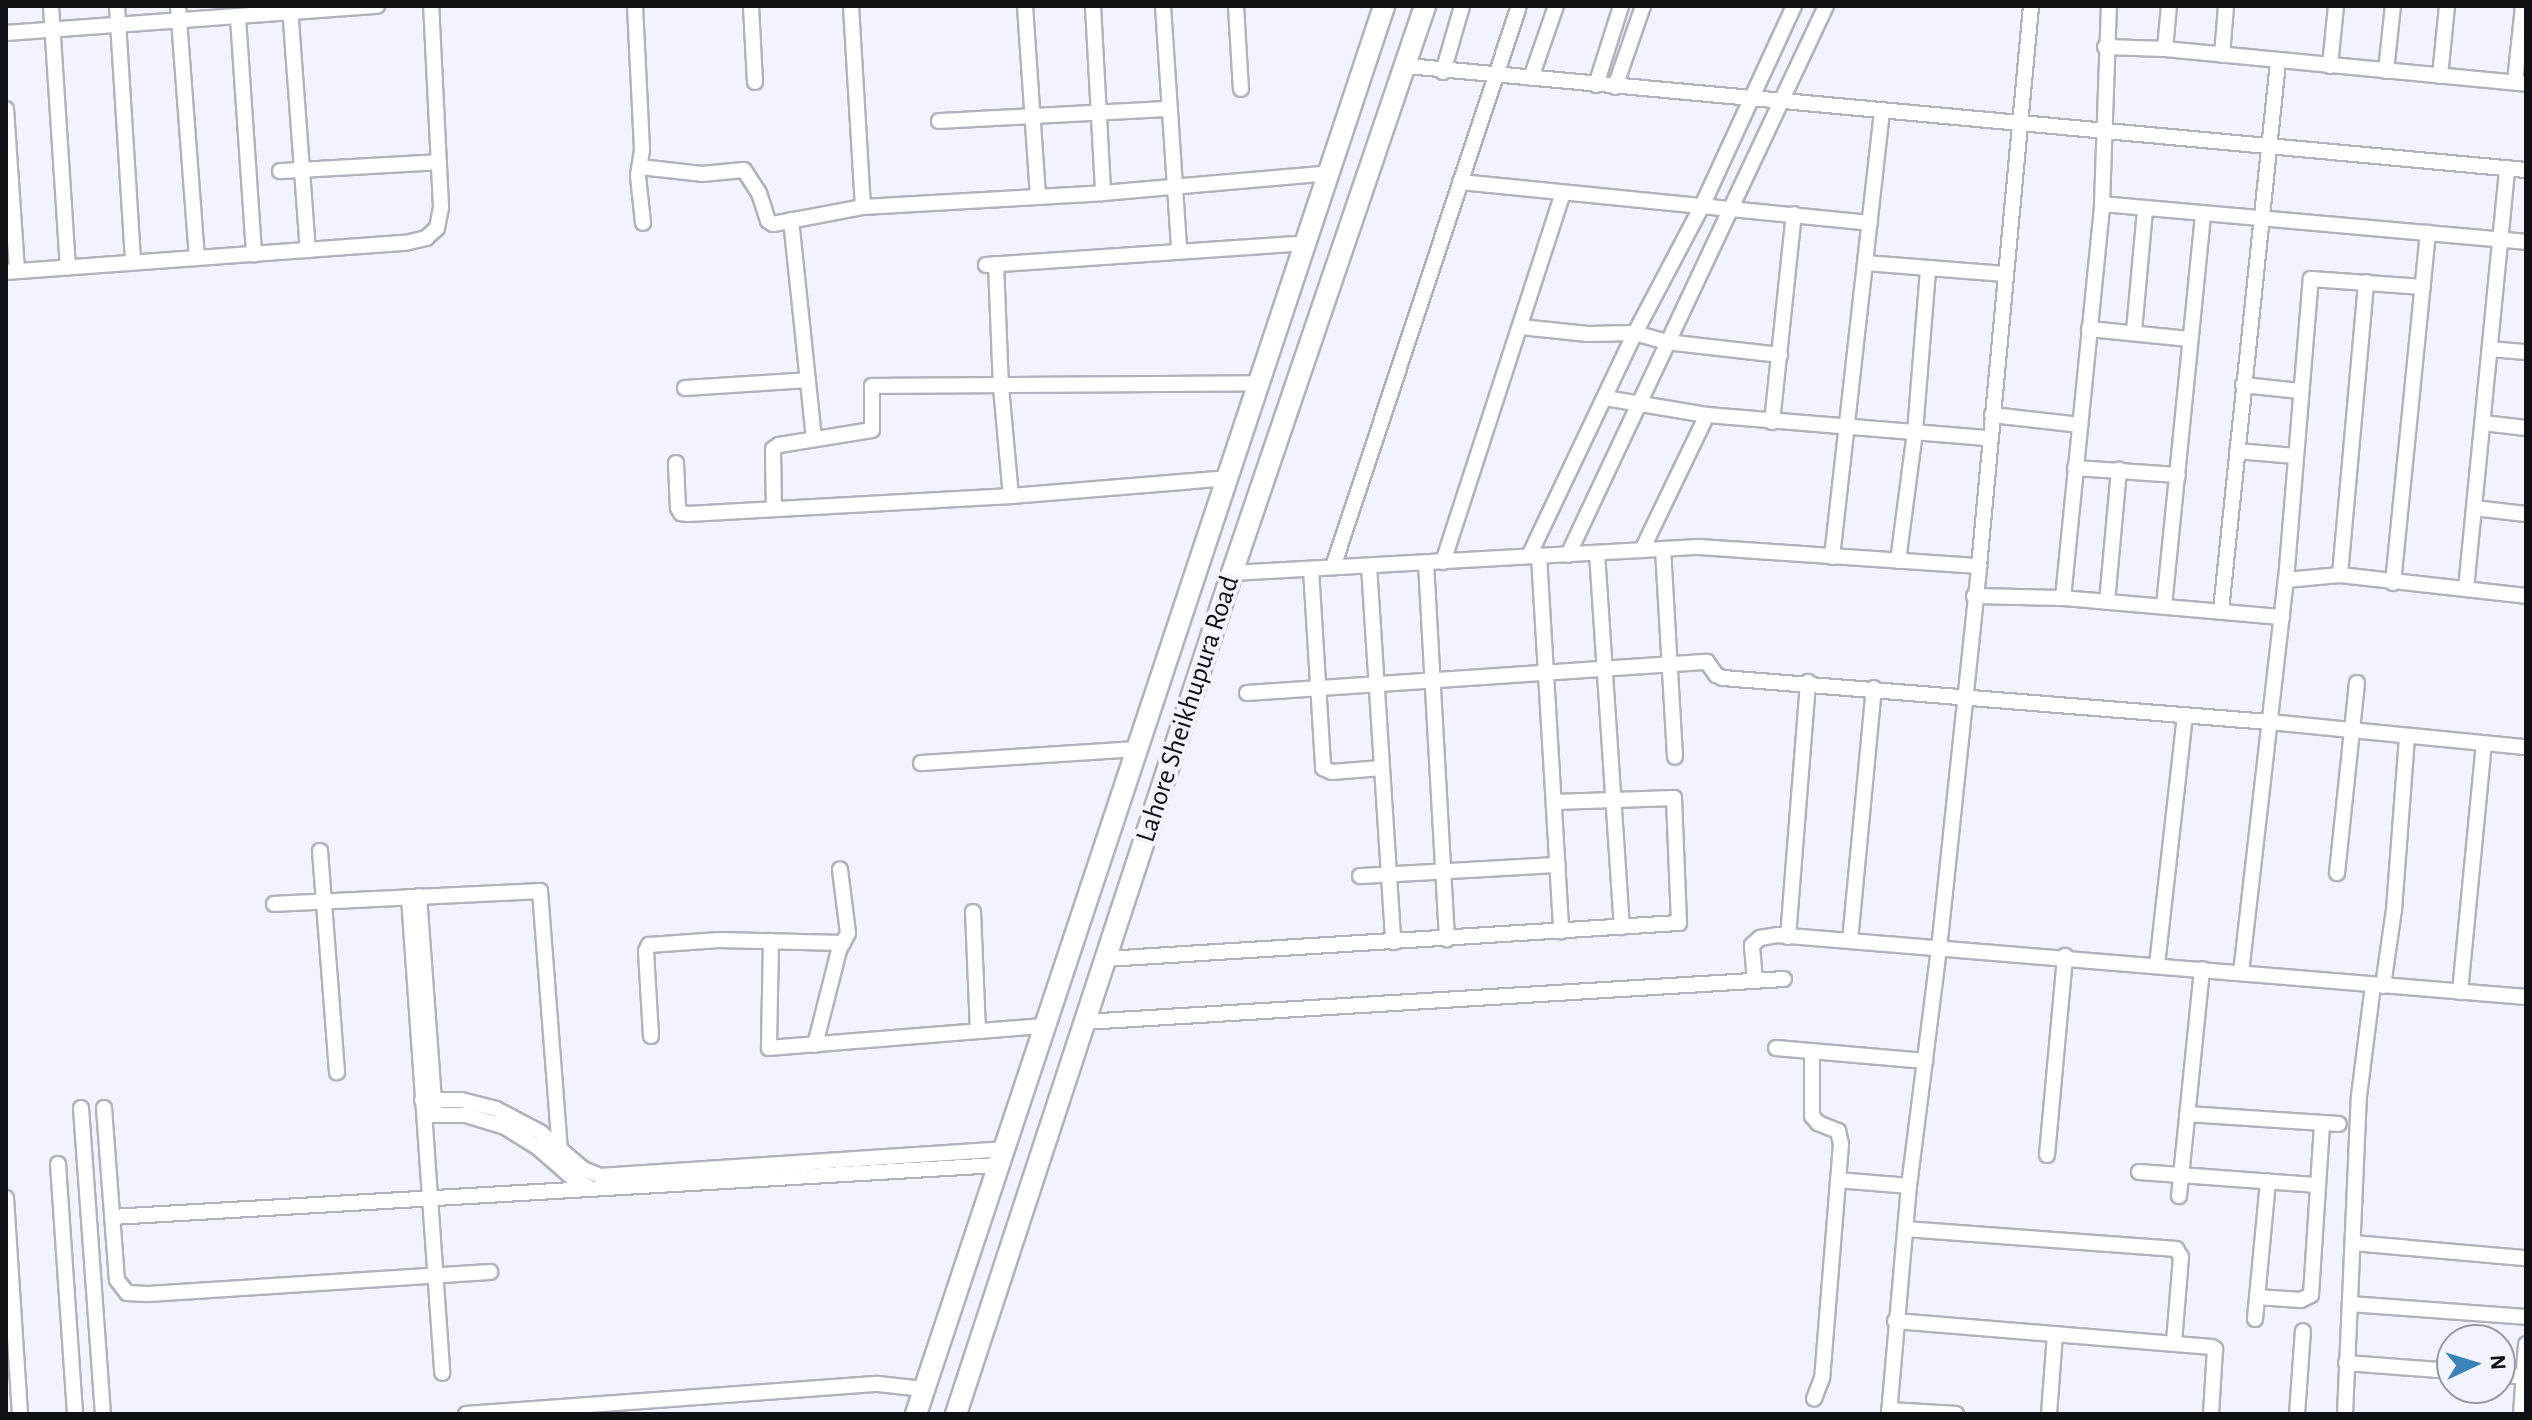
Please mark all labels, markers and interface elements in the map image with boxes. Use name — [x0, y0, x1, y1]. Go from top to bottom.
street label: Lahore Sheikhupura Road — [1129, 572, 1247, 846]
north arrow — [2436, 1324, 2516, 1404]
text: N — [2486, 1354, 2509, 1371]

